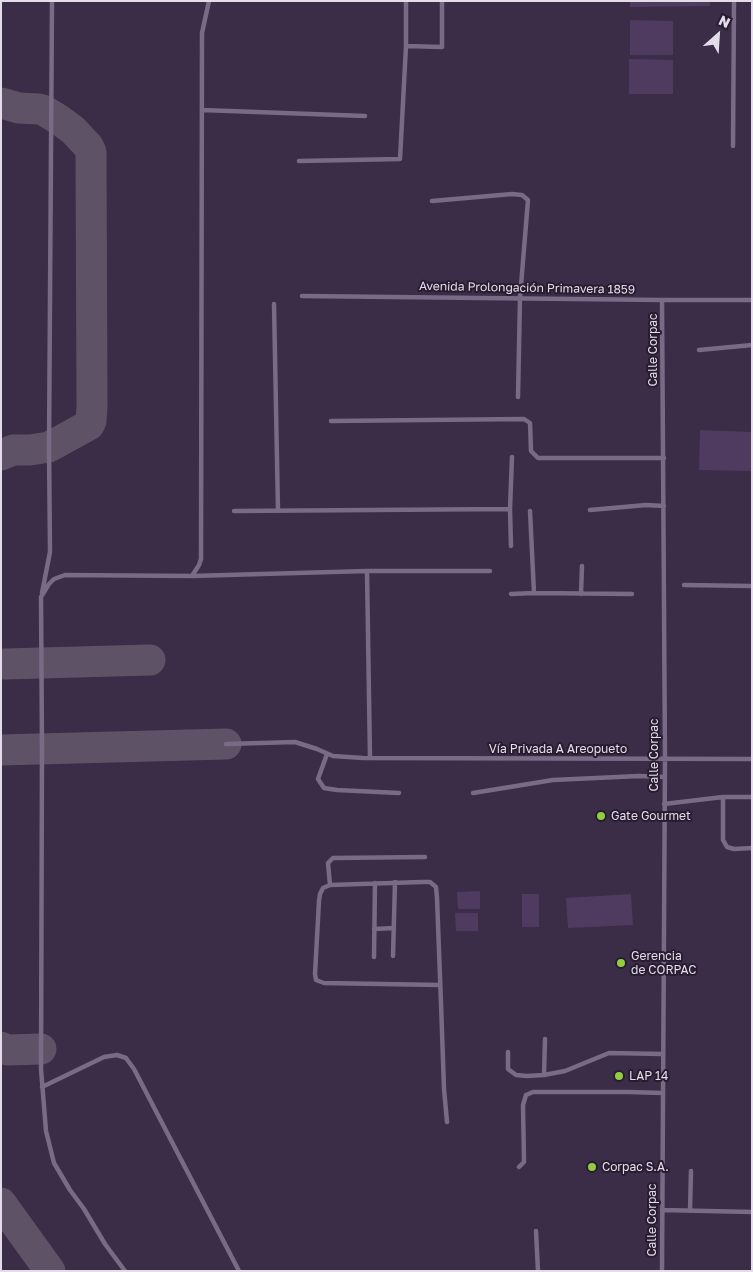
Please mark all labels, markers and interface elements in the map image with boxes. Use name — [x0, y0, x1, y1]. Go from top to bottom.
north arrow — [693, 10, 743, 60]
text: N — [716, 11, 733, 31]
street label: Avenida Prolongación Primavera 1859 — [419, 279, 635, 297]
street label: Calle Corpac — [646, 313, 660, 387]
street label: Calle Corpac — [647, 718, 661, 792]
street label: Vía Privada A Areopueto — [489, 742, 627, 756]
place label: Gate Gourmet — [611, 809, 691, 823]
marker: Gate Gourmet — [595, 810, 607, 822]
place label: Gerencia de CORPAC — [631, 949, 696, 977]
marker: Gerencia de CORPAC — [615, 957, 627, 969]
place label: LAP 14 — [629, 1069, 668, 1083]
marker: LAP 14 — [613, 1070, 625, 1082]
place label: Corpac S.A. — [602, 1160, 669, 1174]
marker: Corpac S.A. — [586, 1161, 598, 1173]
street label: Calle Corpac — [645, 1183, 659, 1257]

